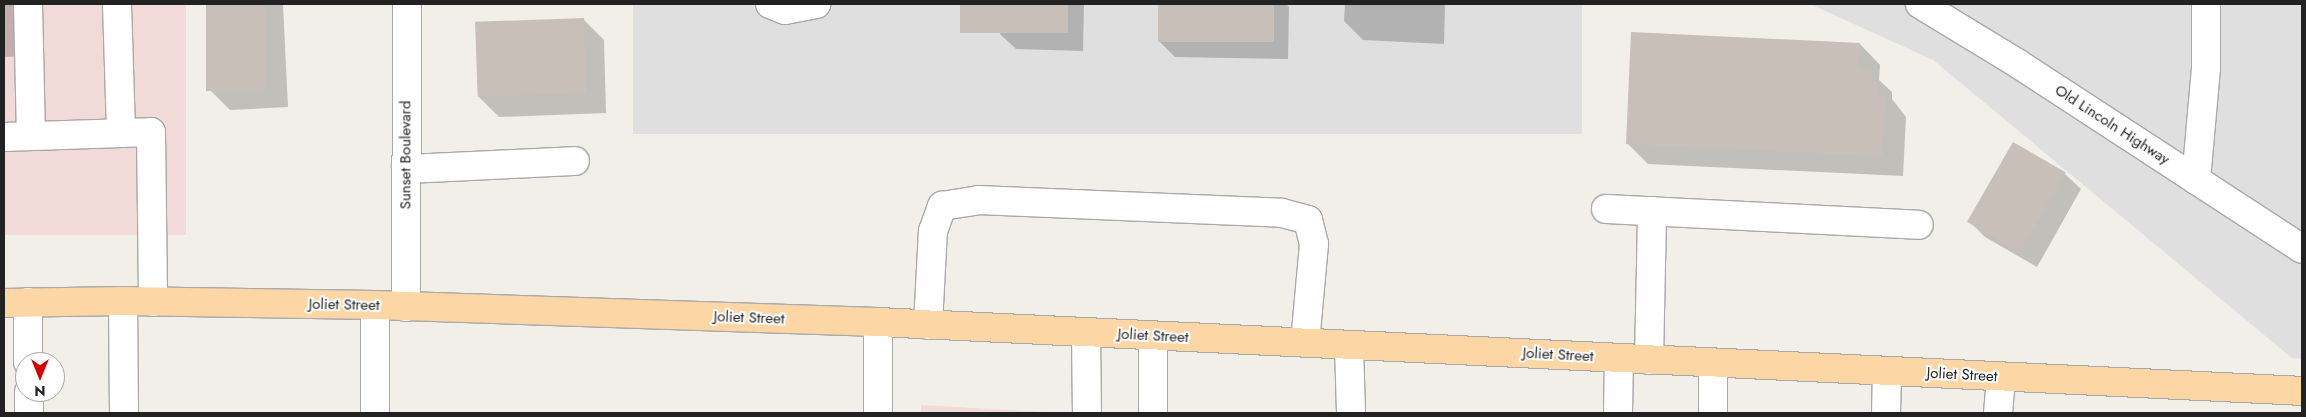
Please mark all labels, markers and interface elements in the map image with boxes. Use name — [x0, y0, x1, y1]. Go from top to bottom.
street label: Old Lincoln Highway — [2051, 81, 2173, 169]
street label: Sunset Boulevard — [397, 101, 415, 209]
street label: Joliet Street — [308, 295, 380, 315]
street label: Joliet Street — [713, 308, 785, 328]
street label: Joliet Street — [1117, 325, 1189, 347]
street label: Joliet Street — [1522, 344, 1594, 366]
north arrow — [15, 352, 65, 402]
street label: Joliet Street — [1926, 364, 1998, 386]
text: N — [34, 381, 46, 401]

